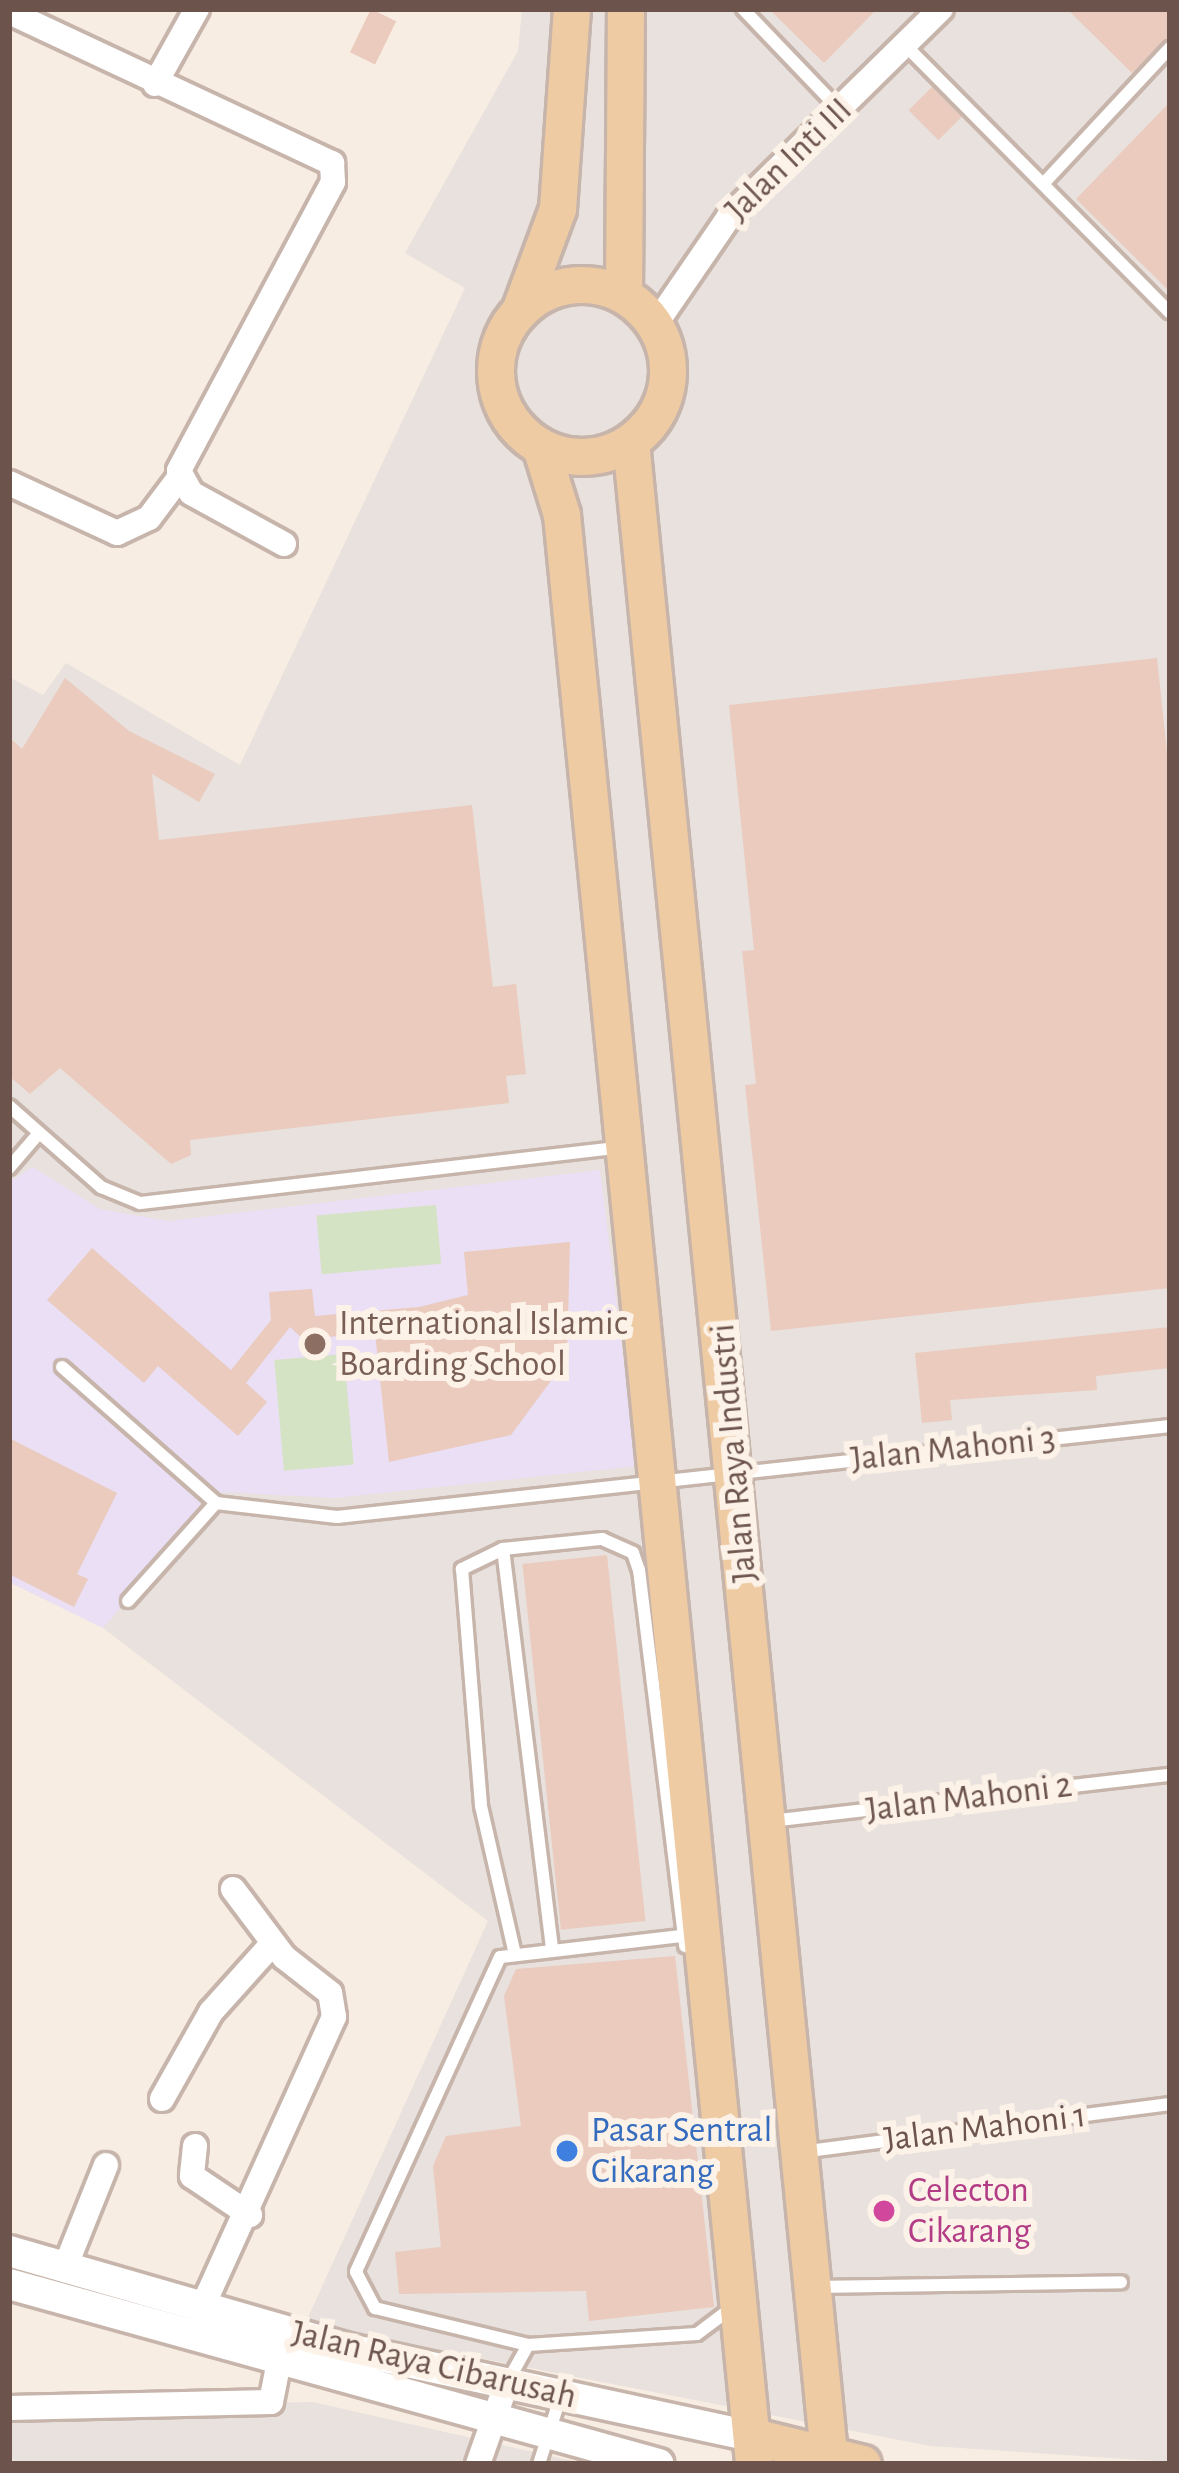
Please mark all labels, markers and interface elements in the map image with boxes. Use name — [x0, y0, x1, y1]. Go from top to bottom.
street label: Jalan Inti III — [717, 89, 861, 231]
place label: International Islamic Boarding School — [339, 1301, 628, 1386]
street label: Jalan Raya Industri — [701, 1322, 767, 1584]
marker: International Islamic Boarding School — [302, 1331, 328, 1357]
street label: Jalan Mahoni 3 — [849, 1417, 1057, 1481]
street label: Jalan Mahoni 2 — [864, 1764, 1074, 1832]
street label: Jalan Mahoni 1 — [882, 2094, 1088, 2162]
place label: Pasar Sentral Cikarang — [591, 2108, 772, 2193]
marker: Pasar Sentral Cikarang — [554, 2138, 580, 2164]
place label: Celecton Cikarang — [908, 2168, 1031, 2253]
marker: Celecton Cikarang — [871, 2198, 897, 2224]
street label: Jalan Raya Cibarusah — [288, 2311, 580, 2419]

